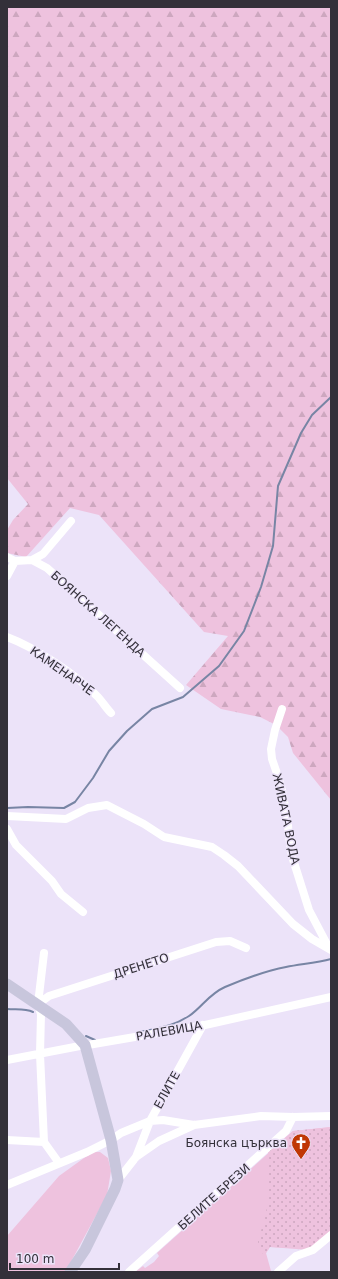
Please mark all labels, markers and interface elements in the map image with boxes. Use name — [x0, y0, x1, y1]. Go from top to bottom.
street label: БОЯНСКА ЛЕГЕНДА — [48, 568, 149, 661]
street label: КАМЕНАРЧЕ — [27, 644, 97, 698]
street label: ЖИВАТА ВОДА — [269, 772, 303, 867]
street label: ДРЕНЕТО — [111, 950, 171, 982]
street label: РАЛЕВИЦА — [135, 1018, 204, 1044]
street label: ЕЛИТЕ — [151, 1069, 183, 1111]
church icon: Боянска църква — [290, 1132, 312, 1160]
place label: Боянска църква — [185, 1136, 287, 1150]
street label: БЕЛИТЕ БРЕЗИ — [175, 1161, 253, 1233]
scale bar — [10, 1245, 119, 1271]
text: 100 m — [16, 1252, 54, 1266]

